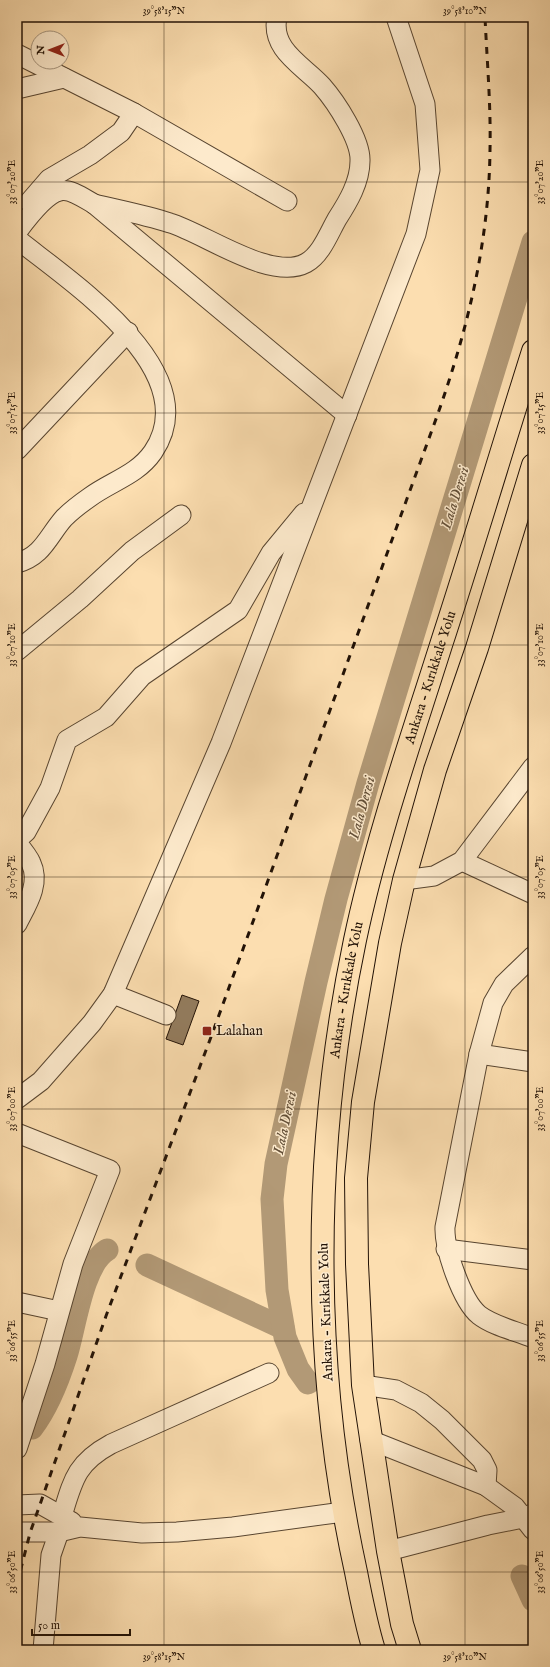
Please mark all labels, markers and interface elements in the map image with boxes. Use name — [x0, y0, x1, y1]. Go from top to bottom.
text: 39°58'15"N — [143, 5, 186, 18]
text: 39°58'10"N — [443, 5, 487, 18]
north arrow — [30, 30, 70, 70]
text: N — [34, 45, 48, 56]
text: 33°07'20"E — [6, 160, 19, 204]
text: 33°07'20"E — [534, 160, 547, 204]
text: 33°07'15"E — [6, 392, 19, 434]
text: 33°07'15"E — [534, 392, 547, 434]
water label: Lala Deresi — [436, 463, 474, 532]
street label: Ankara - Kırıkkale Yolu — [400, 609, 460, 747]
text: 33°07'10"E — [6, 623, 19, 667]
text: 33°07'10"E — [534, 623, 547, 667]
water label: Lala Deresi — [344, 773, 380, 842]
text: 33°07'05"E — [6, 855, 19, 899]
text: 33°07'05"E — [534, 855, 547, 899]
street label: Ankara - Kırıkkale Yolu — [326, 920, 368, 1060]
place label: Lalahan — [216, 1022, 263, 1040]
marker: Lalahan — [201, 1025, 213, 1037]
text: 33°07'00"E — [6, 1087, 19, 1131]
text: 33°07'00"E — [534, 1087, 547, 1131]
water label: Lala Deresi — [269, 1088, 301, 1157]
street label: Ankara - Kırıkkale Yolu — [315, 1242, 337, 1383]
text: 33°06'55"E — [6, 1320, 19, 1362]
text: 33°06'55"E — [534, 1320, 547, 1362]
text: 33°06'50"E — [6, 1550, 19, 1593]
text: 33°06'50"E — [534, 1550, 547, 1593]
scale bar — [32, 1611, 130, 1637]
text: 50 m — [38, 1618, 60, 1633]
text: 39°58'15"N — [143, 1651, 186, 1664]
text: 39°58'10"N — [443, 1651, 487, 1664]

